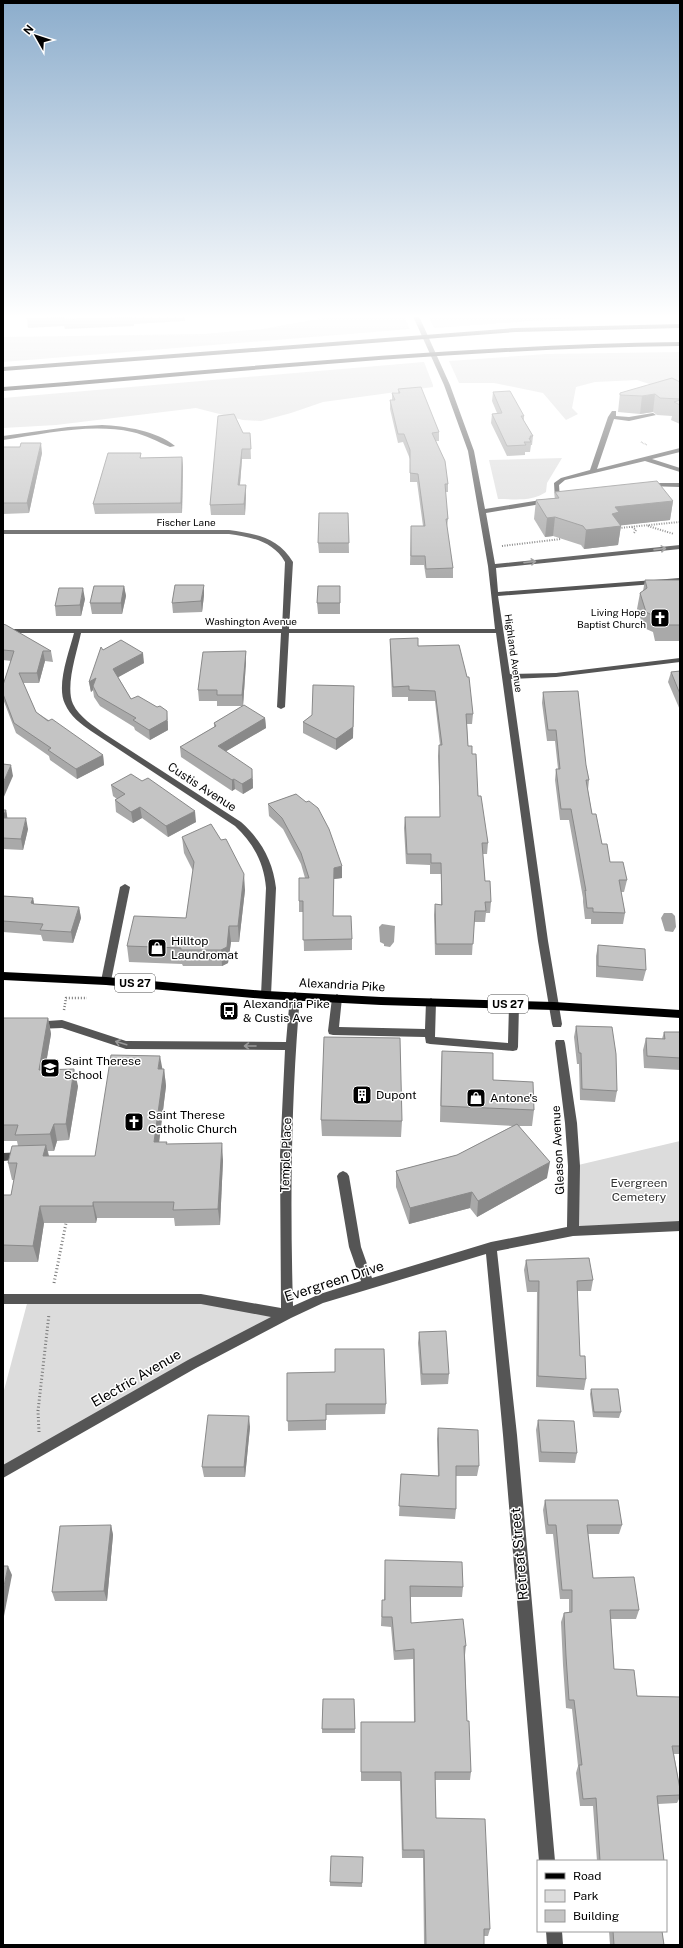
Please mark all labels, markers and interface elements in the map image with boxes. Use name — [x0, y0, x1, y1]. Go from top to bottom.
north arrow — [16, 16, 56, 56]
text: N — [21, 23, 36, 37]
street label: Fischer Lane — [156, 516, 216, 528]
one-way arrow — [653, 545, 666, 553]
one-way arrow — [524, 558, 537, 565]
place label: Living Hope Baptist Church — [577, 606, 646, 630]
church icon: Living Hope Baptist Church — [649, 607, 671, 629]
street label: Highland Avenue — [503, 613, 525, 693]
street label: Washington Avenue — [205, 615, 297, 627]
street label: Custis Avenue — [165, 760, 239, 814]
place label: Hilltop Laundromat — [171, 934, 239, 962]
shop icon: Hilltop Laundromat — [146, 937, 168, 959]
road number: US 27 — [115, 974, 155, 992]
street label: Alexandria Pike — [298, 976, 386, 994]
road number: US 27 — [488, 995, 528, 1013]
place label: Alexandria Pike & Custis Ave — [243, 997, 330, 1025]
bus stop icon: Alexandria Pike & Custis Ave — [218, 1000, 240, 1022]
one-way arrow — [114, 1039, 127, 1046]
one-way arrow — [244, 1042, 257, 1050]
place label: Saint Therese School — [64, 1054, 141, 1082]
school or university icon: Saint Therese School — [39, 1057, 61, 1079]
building icon: Dupont — [351, 1084, 373, 1106]
shop icon: Antone's — [465, 1087, 487, 1109]
place label: Dupont — [376, 1088, 417, 1102]
place label: Antone's — [490, 1091, 538, 1105]
street label: Gleason Avenue — [549, 1105, 567, 1195]
place label: Saint Therese Catholic Church — [148, 1108, 237, 1136]
church icon: Saint Therese Catholic Church — [123, 1111, 145, 1133]
street label: Temple Place — [278, 1117, 294, 1193]
park label: Evergreen Cemetery — [610, 1176, 668, 1204]
street label: Evergreen Drive — [282, 1257, 386, 1305]
street label: Electric Avenue — [88, 1346, 184, 1410]
street label: Retreat Street — [507, 1507, 531, 1601]
legend — [537, 1860, 667, 1932]
text: Road — [573, 1869, 601, 1883]
text: Park — [573, 1889, 599, 1903]
text: Building — [573, 1909, 619, 1923]

